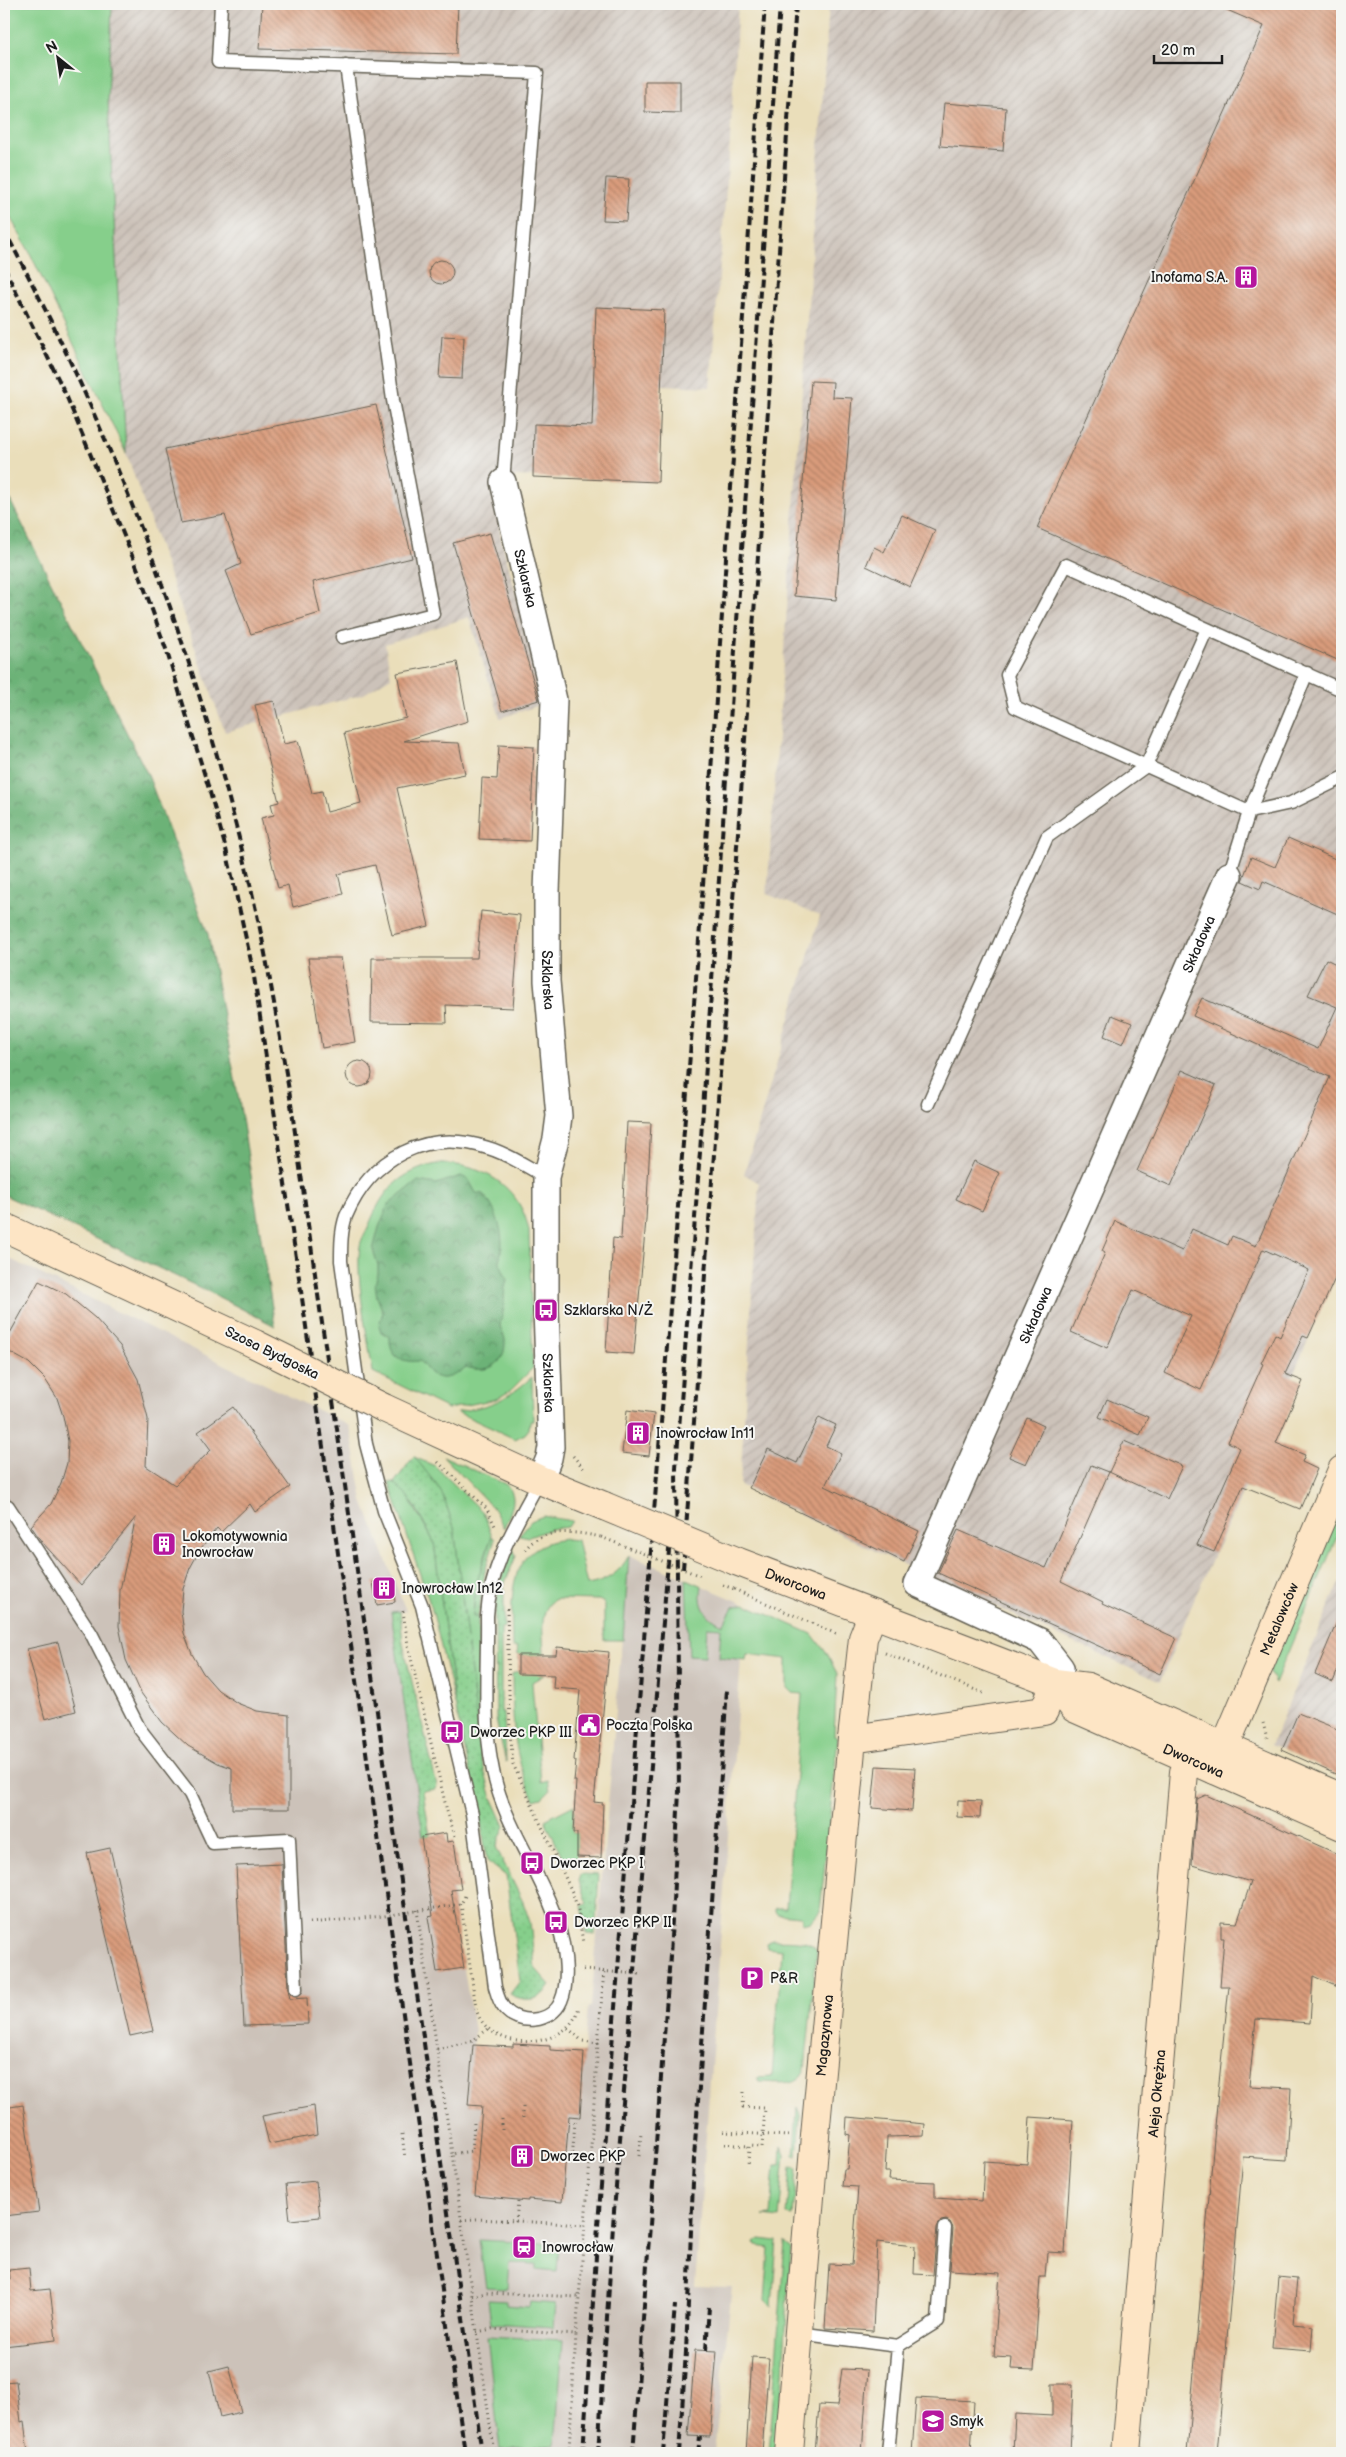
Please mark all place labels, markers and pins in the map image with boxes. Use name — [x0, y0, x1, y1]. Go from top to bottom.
building icon: Inofama S.A. — [1233, 264, 1259, 290]
place label: Inofama S.A. — [1151, 269, 1228, 286]
bus stop icon: Szklarska N/Ż — [533, 1297, 559, 1323]
place label: Szklarska N/Ż — [564, 1301, 653, 1319]
building icon: Inowrocław In11 — [625, 1420, 651, 1446]
place label: Inowrocław In11 — [656, 1425, 754, 1442]
place label: Lokomotywownia Inowrocław — [182, 1528, 288, 1561]
building icon: Lokomotywownia Inowrocław — [151, 1531, 177, 1557]
building icon: Inowrocław In12 — [371, 1575, 397, 1601]
place label: Inowrocław In12 — [402, 1580, 504, 1597]
public building icon: Poczta Polska — [576, 1712, 602, 1738]
place label: Poczta Polska — [606, 1717, 693, 1734]
bus stop icon: Dworzec PKP III — [439, 1719, 465, 1745]
place label: Dworzec PKP III — [470, 1724, 572, 1741]
bus stop icon: Dworzec PKP I — [519, 1850, 545, 1876]
place label: Dworzec PKP I — [550, 1855, 644, 1872]
bus stop icon: Dworzec PKP II — [543, 1909, 569, 1935]
place label: Dworzec PKP II — [574, 1914, 672, 1931]
parking icon: P&R — [739, 1965, 765, 1991]
place label: P&R — [770, 1970, 798, 1987]
building icon: Dworzec PKP — [509, 2143, 535, 2169]
place label: Dworzec PKP — [540, 2148, 626, 2165]
station icon: Inowrocław — [511, 2234, 537, 2260]
place label: Inowrocław — [542, 2239, 614, 2256]
school or university icon: Smyk — [920, 2408, 946, 2434]
place label: Smyk — [950, 2413, 983, 2430]

